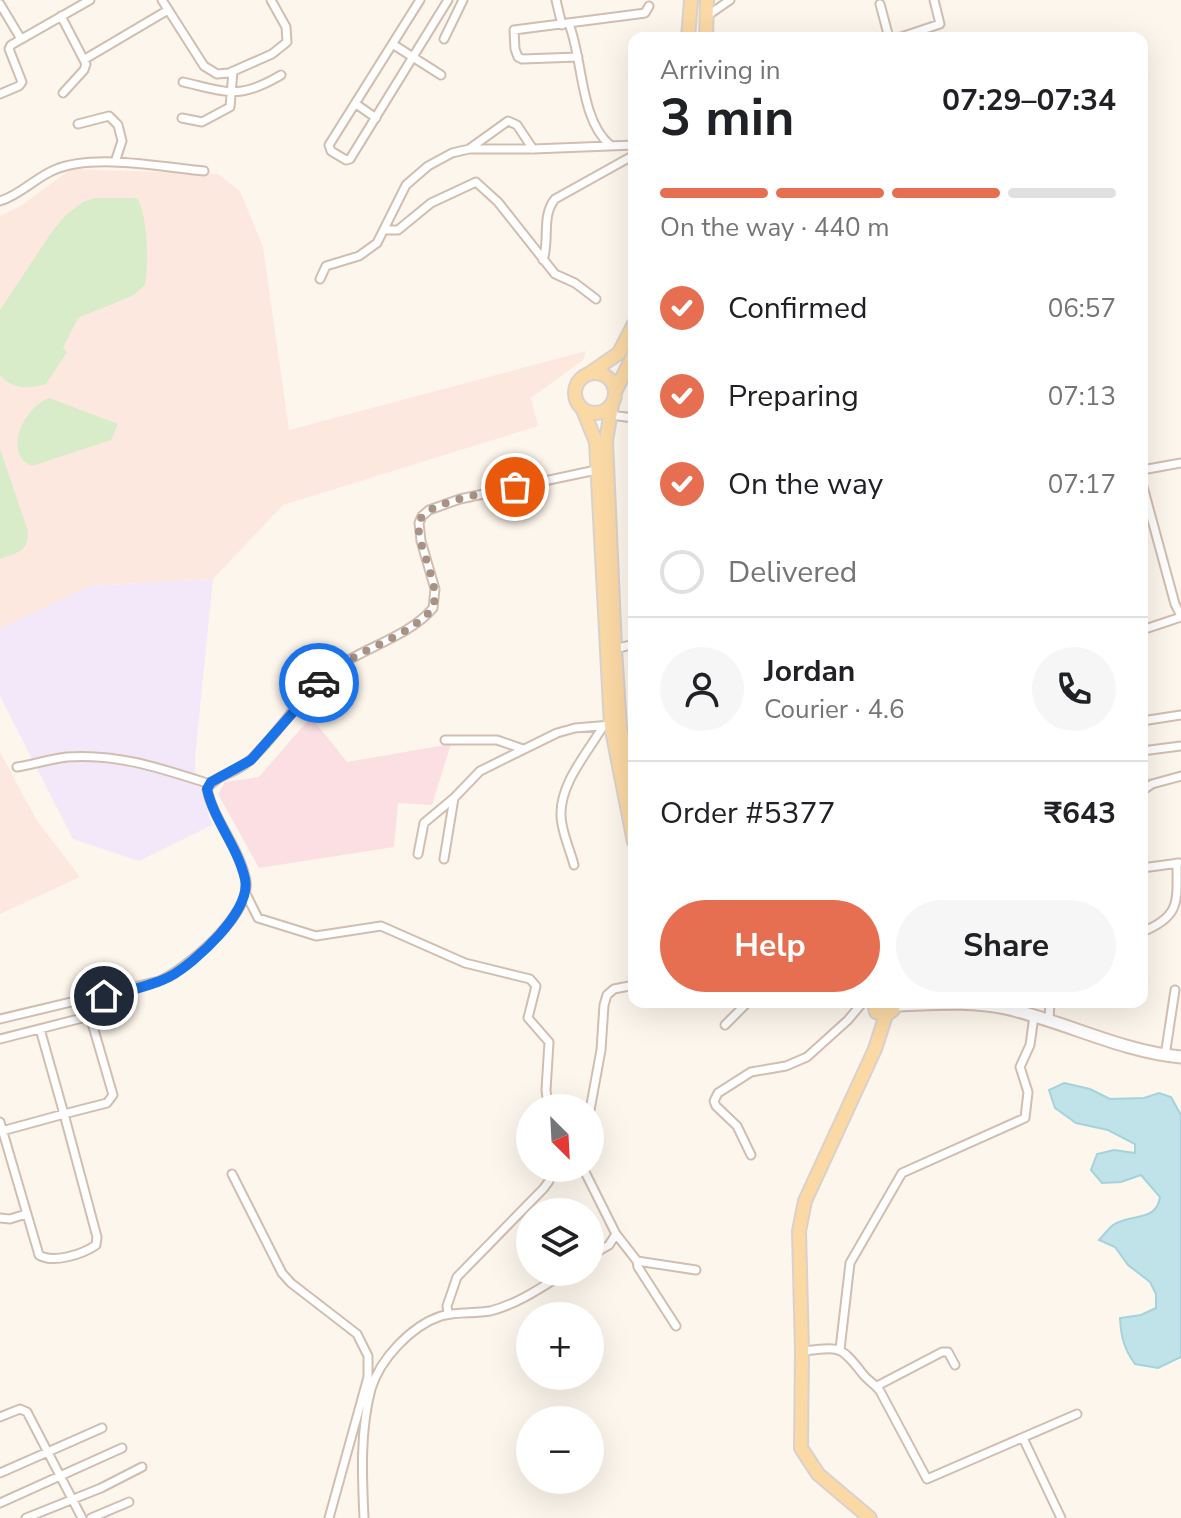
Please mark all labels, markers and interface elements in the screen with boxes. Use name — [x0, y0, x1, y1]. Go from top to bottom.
text: Arriving in — [660, 53, 781, 88]
text: 07:29–07:34 — [942, 80, 1116, 121]
text: 3 min — [660, 82, 795, 153]
text: On the way · 440 m — [660, 210, 889, 245]
icon: check — [660, 286, 704, 330]
text: Confirmed — [728, 288, 868, 329]
text: 06:57 — [1048, 291, 1116, 326]
icon: check — [660, 374, 704, 418]
text: Preparing — [728, 376, 859, 417]
text: 07:13 — [1048, 379, 1116, 414]
pin — [481, 453, 549, 521]
icon: check — [660, 462, 704, 506]
text: On the way — [728, 464, 883, 505]
icon: bag — [493, 465, 537, 509]
text: 07:17 — [1048, 467, 1116, 502]
text: Delivered — [728, 552, 857, 593]
courier — [279, 643, 359, 723]
button: person — [660, 647, 744, 731]
button: phone — [1032, 647, 1116, 731]
text: Jordan — [764, 651, 855, 692]
icon: car — [297, 661, 341, 705]
text: Courier · 4.6 — [764, 692, 905, 727]
text: Order #5377 — [660, 793, 835, 834]
text: ₹643 — [1044, 793, 1116, 834]
button: Help — [660, 900, 880, 992]
button: Share — [896, 900, 1116, 992]
pin — [70, 962, 138, 1030]
icon: home — [82, 974, 126, 1018]
north arrow — [516, 1094, 604, 1182]
map controls — [516, 1094, 604, 1494]
button: layers — [516, 1198, 604, 1286]
button: + — [516, 1302, 604, 1390]
button: − — [516, 1406, 604, 1494]

